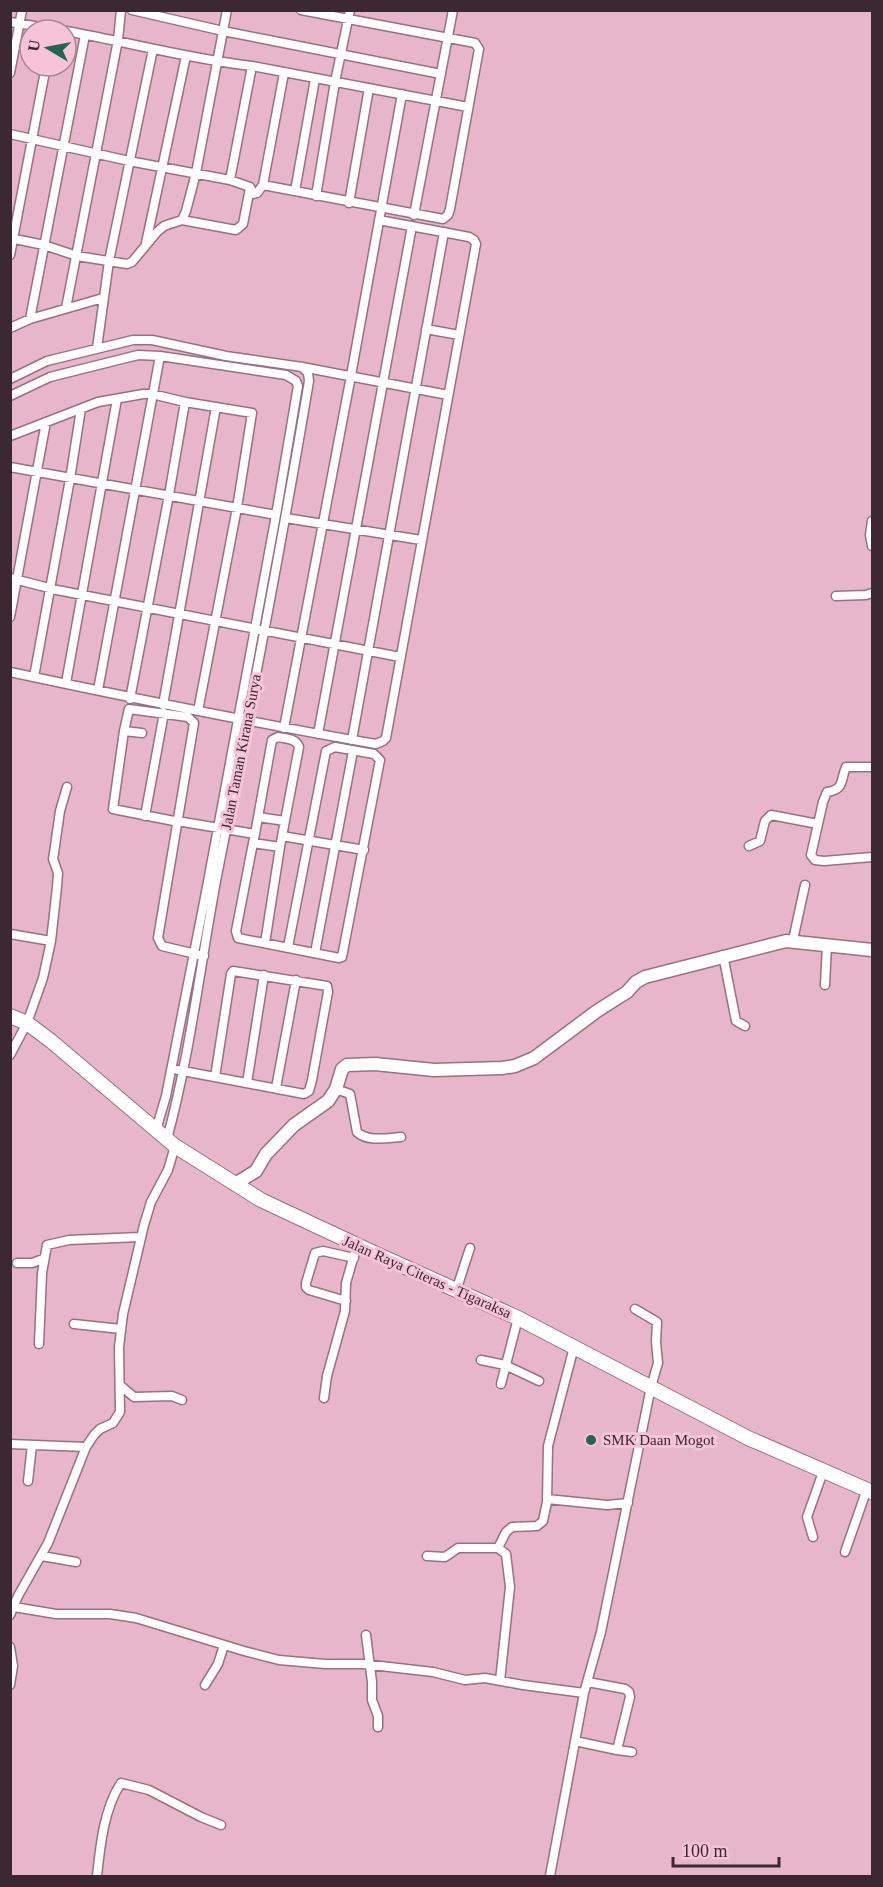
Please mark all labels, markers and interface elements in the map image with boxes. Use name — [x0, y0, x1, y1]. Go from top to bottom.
north arrow — [18, 18, 78, 78]
text: U — [24, 38, 43, 53]
street label: Jalan Taman Kirana Surya — [218, 672, 264, 831]
street label: Jalan Raya Citeras - Tigaraksa — [340, 1233, 514, 1322]
place label: SMK Daan Mogot — [603, 1432, 715, 1448]
marker: SMK Daan Mogot — [584, 1433, 598, 1447]
scale bar — [673, 1830, 780, 1868]
text: 100 m — [682, 1841, 728, 1861]

